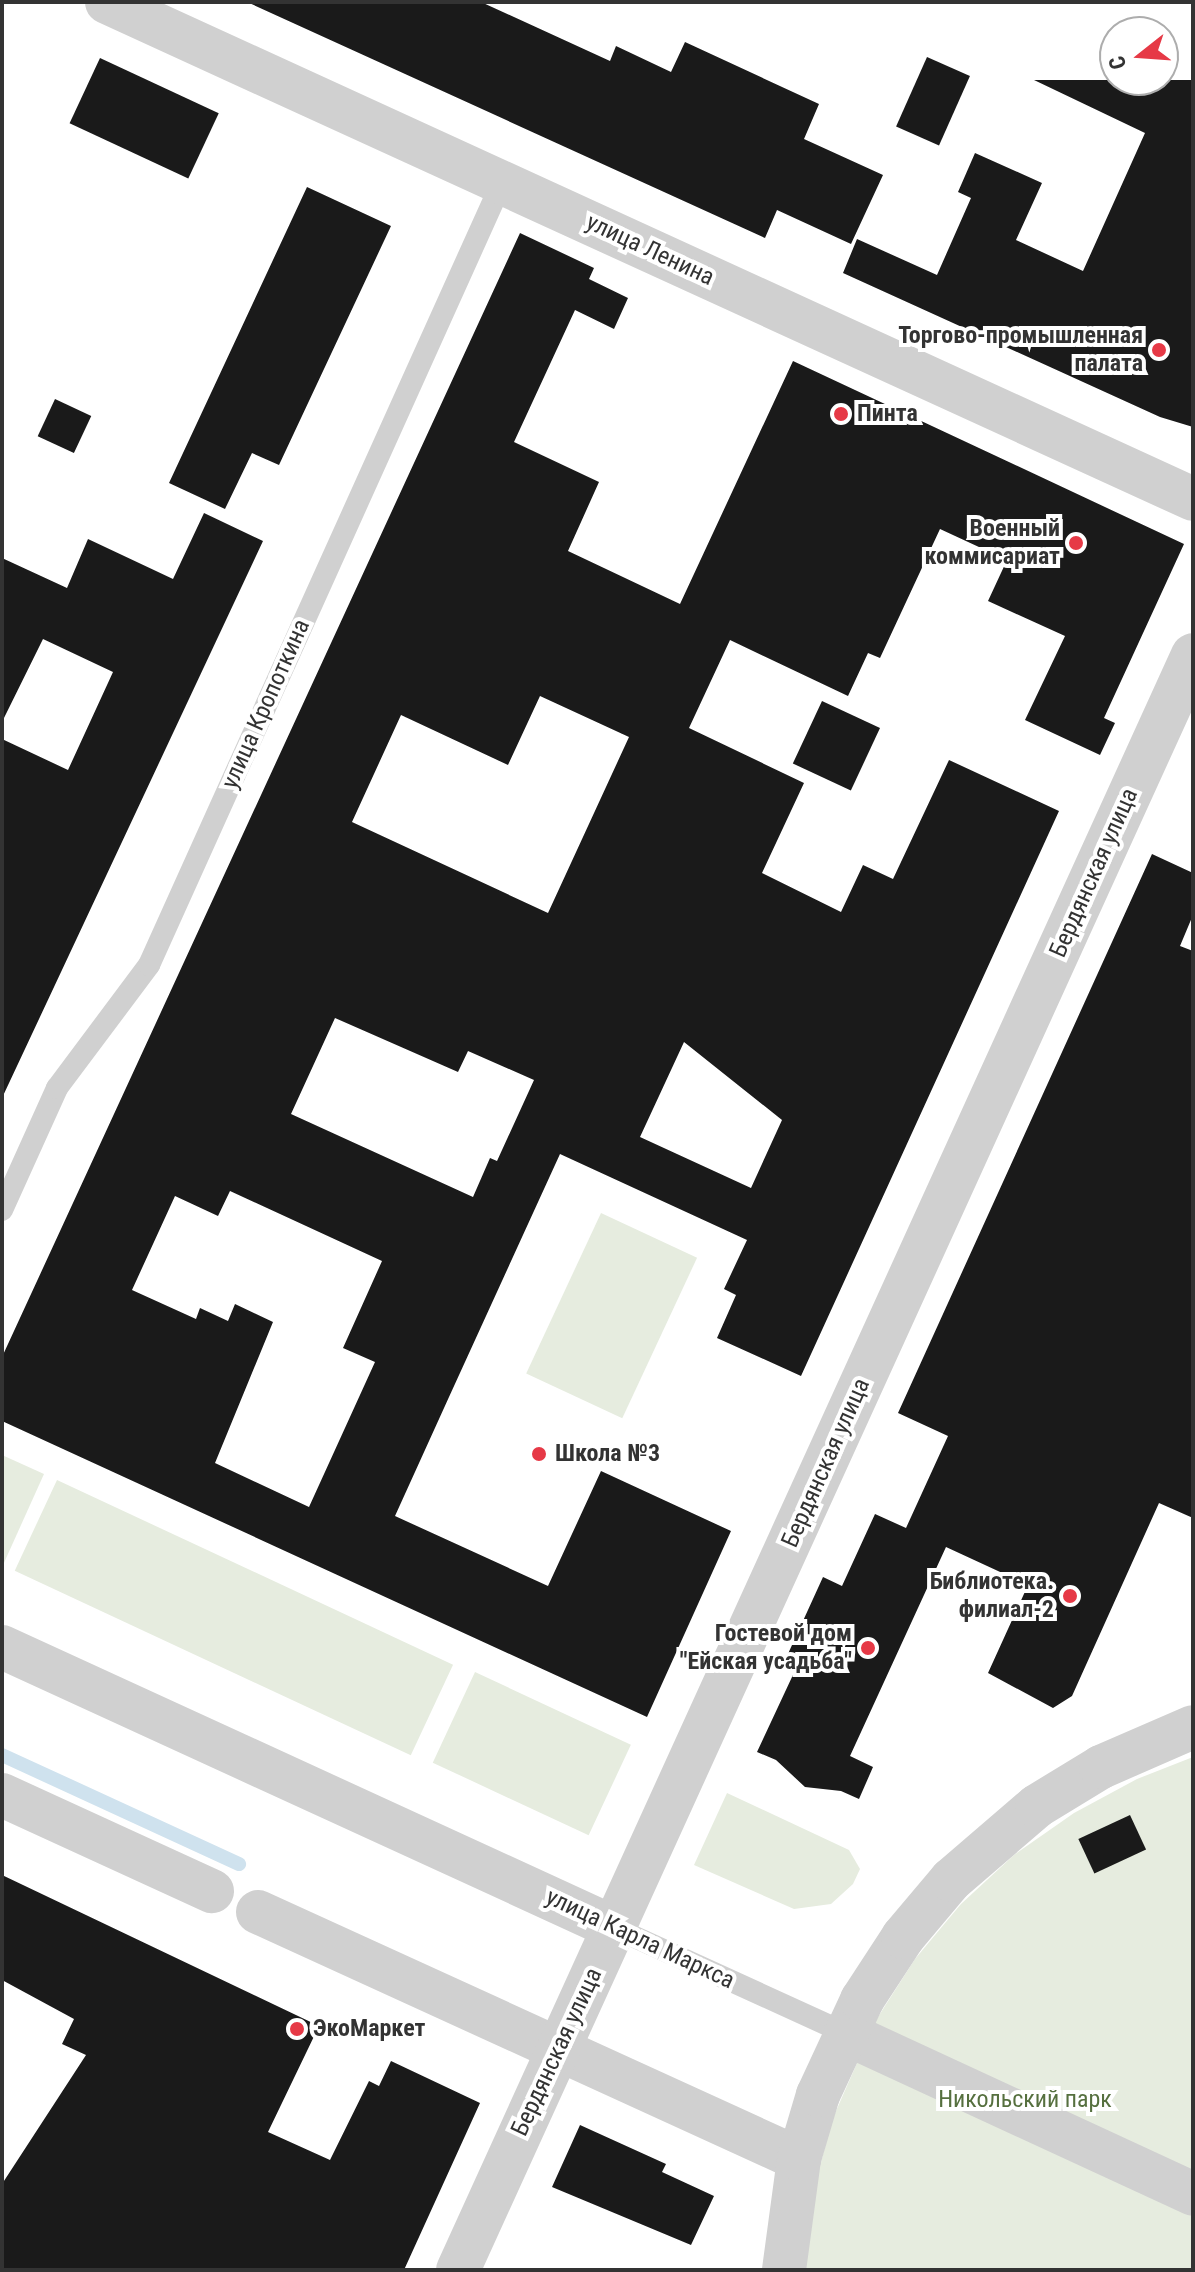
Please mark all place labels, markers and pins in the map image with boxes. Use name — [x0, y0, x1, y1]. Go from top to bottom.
place label: Торгово-промышленная палата — [898, 322, 1143, 378]
marker: Торгово-промышленная палата — [1150, 341, 1168, 359]
place label: Пинта — [857, 400, 918, 428]
marker: Пинта — [832, 405, 850, 423]
place label: Военный коммисариат — [925, 515, 1060, 571]
marker: Военный коммисариат — [1067, 534, 1085, 552]
place label: Школа №3 — [555, 1440, 660, 1468]
marker: Школа №3 — [530, 1445, 548, 1463]
place label: Библиотека. филиал-2 — [930, 1568, 1054, 1624]
marker: Библиотека. филиал-2 — [1061, 1587, 1079, 1605]
place label: Гостевой дом "Ейская усадьба" — [680, 1620, 852, 1676]
marker: Гостевой дом "Ейская усадьба" — [859, 1639, 877, 1657]
place label: ЭкоМаркет — [313, 2015, 426, 2043]
marker: ЭкоМаркет — [288, 2020, 306, 2038]

